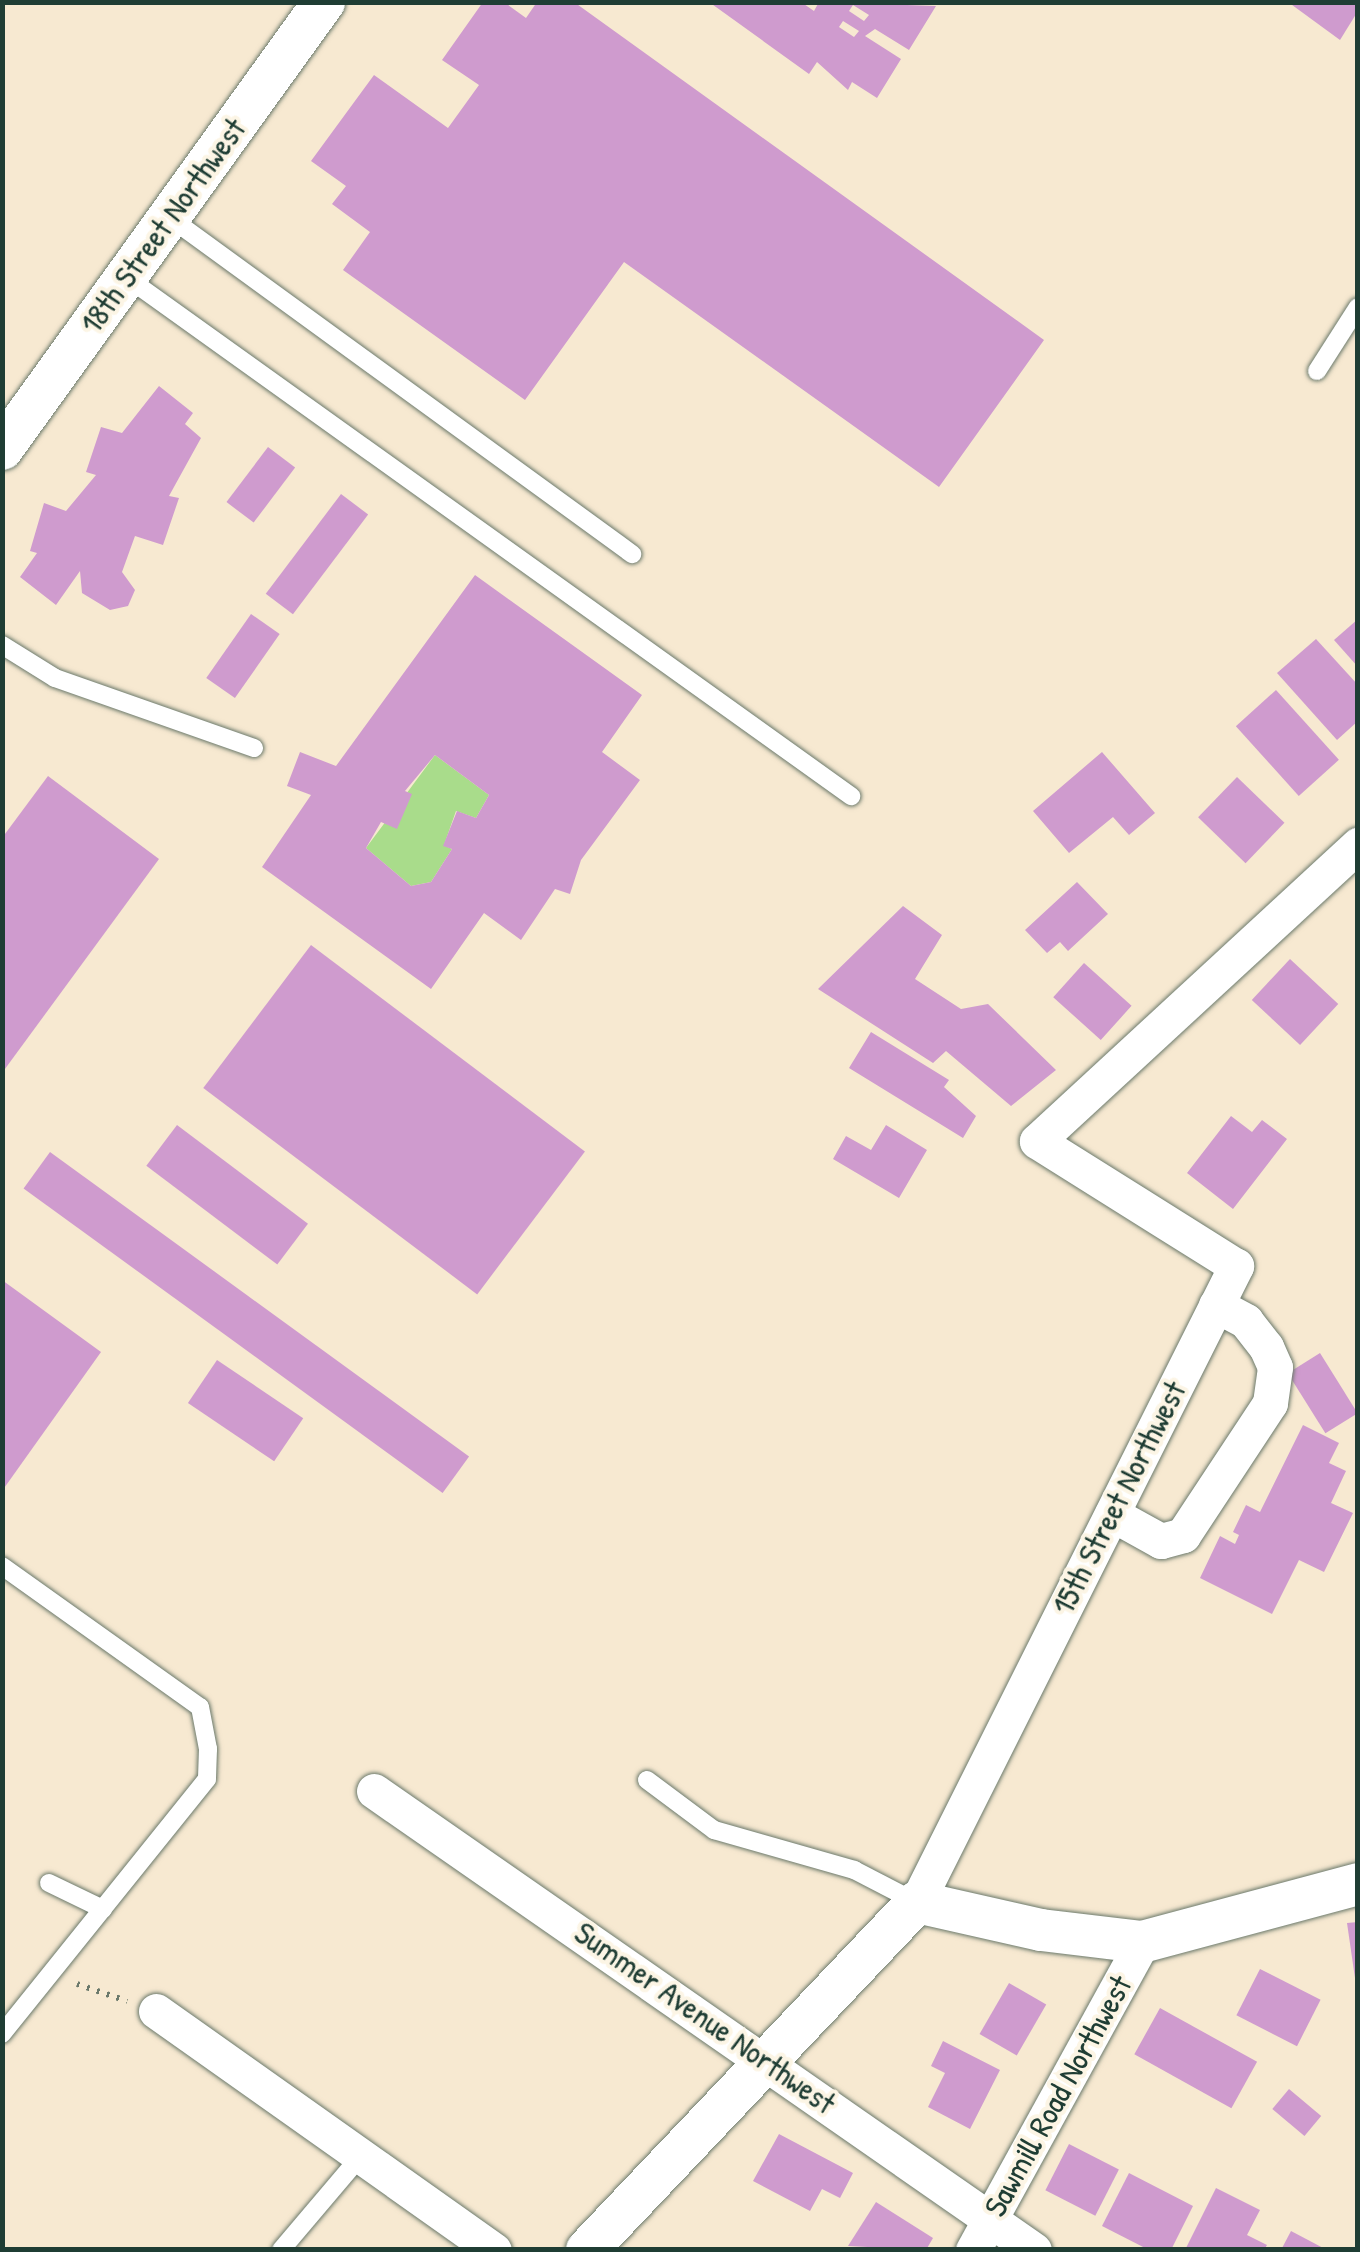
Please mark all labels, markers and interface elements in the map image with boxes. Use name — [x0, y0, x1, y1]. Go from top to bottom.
street label: 18th Street Northwest — [72, 111, 254, 341]
street label: 15th Street Northwest — [1044, 1375, 1194, 1621]
street label: Summer Avenue Northwest — [567, 1914, 843, 2122]
street label: Sawmill Road Northwest — [976, 1969, 1140, 2223]

